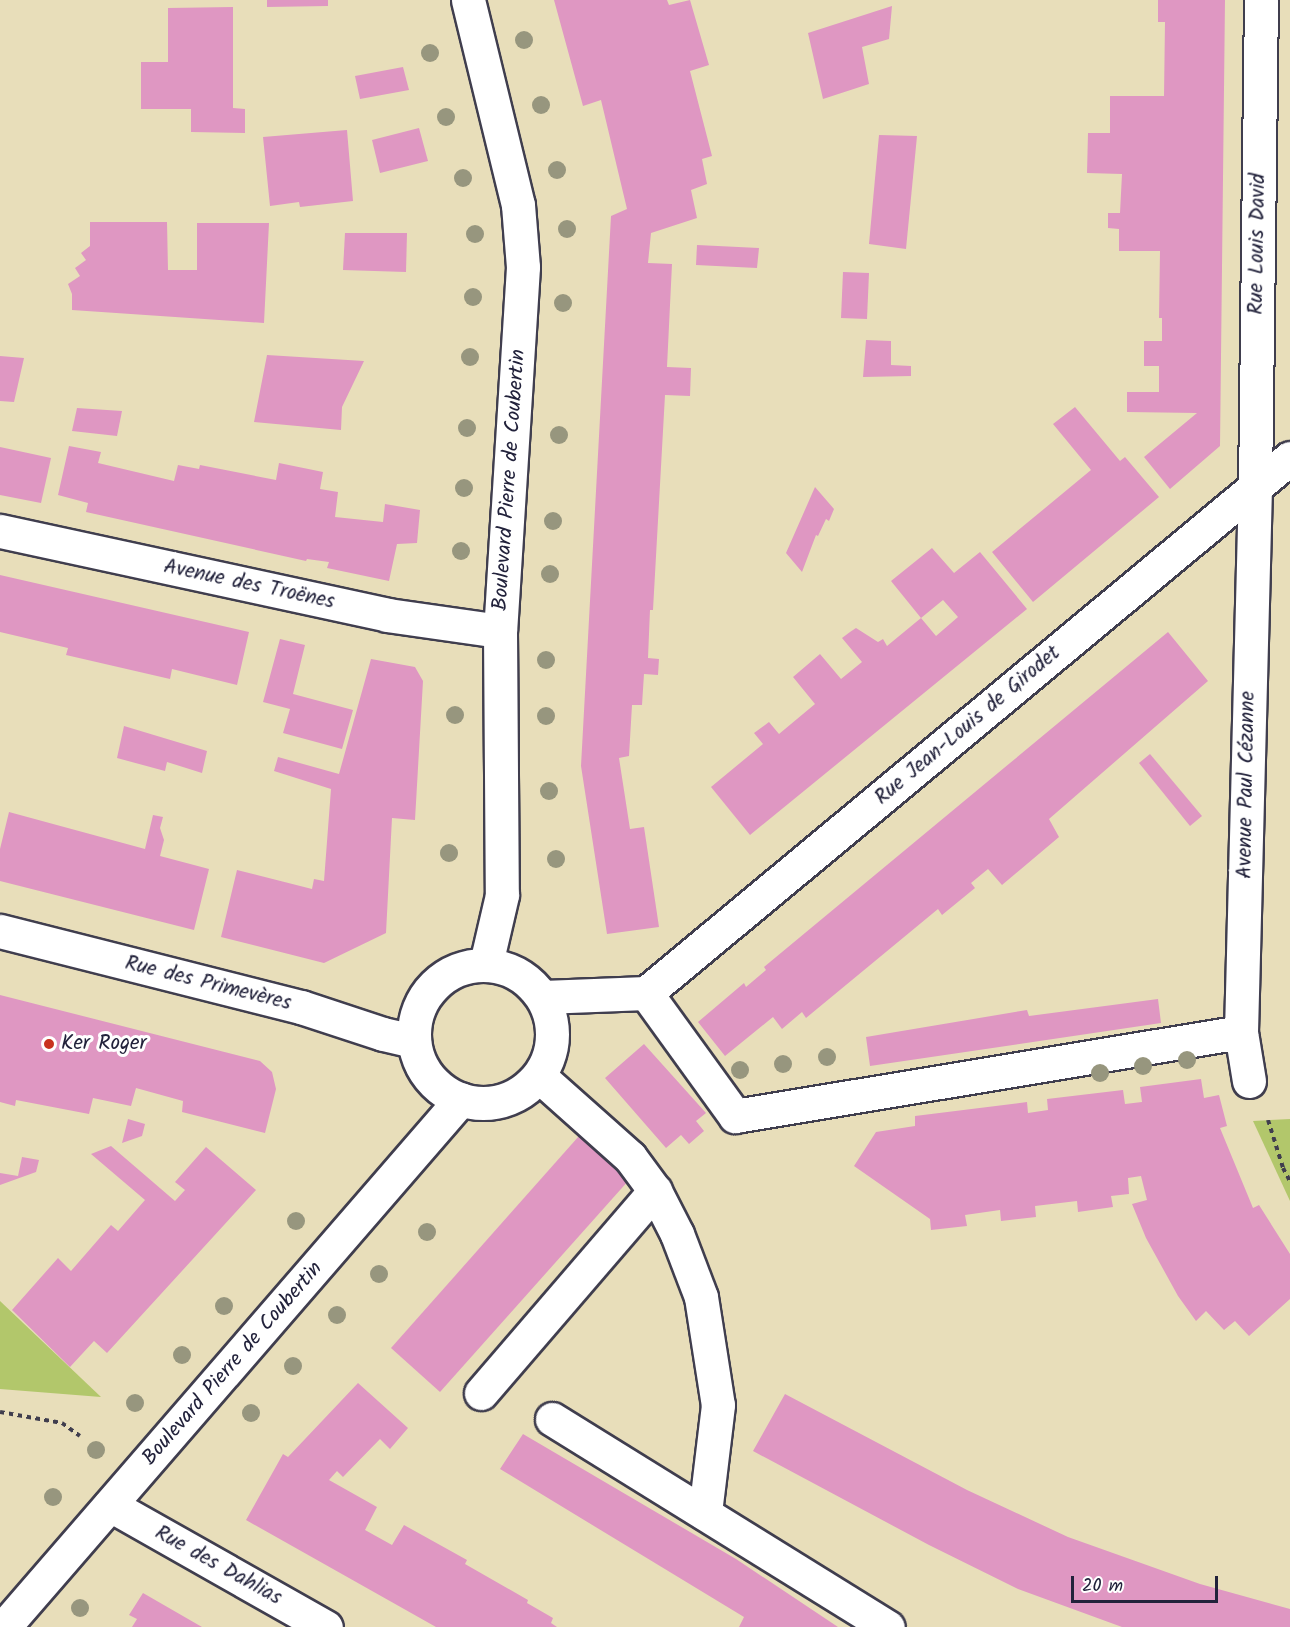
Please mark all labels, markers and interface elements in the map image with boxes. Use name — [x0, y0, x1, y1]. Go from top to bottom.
street label: Rue Louis David — [1244, 173, 1272, 315]
street label: Boulevard Pierre de Coubertin — [488, 348, 532, 612]
street label: Avenue des Troënes — [161, 555, 337, 615]
street label: Rue Jean-Louis de Girodet — [870, 641, 1066, 811]
street label: Avenue Paul Cézanne — [1233, 691, 1261, 879]
street label: Rue des Primevères — [122, 951, 294, 1017]
place label: Ker Roger — [61, 1031, 146, 1057]
marker: Ker Roger — [42, 1037, 56, 1051]
street label: Boulevard Pierre de Coubertin — [138, 1257, 328, 1471]
street label: Rue des Dahlias — [150, 1521, 286, 1611]
scale bar — [1074, 1564, 1221, 1602]
text: 20 m — [1082, 1572, 1123, 1601]

